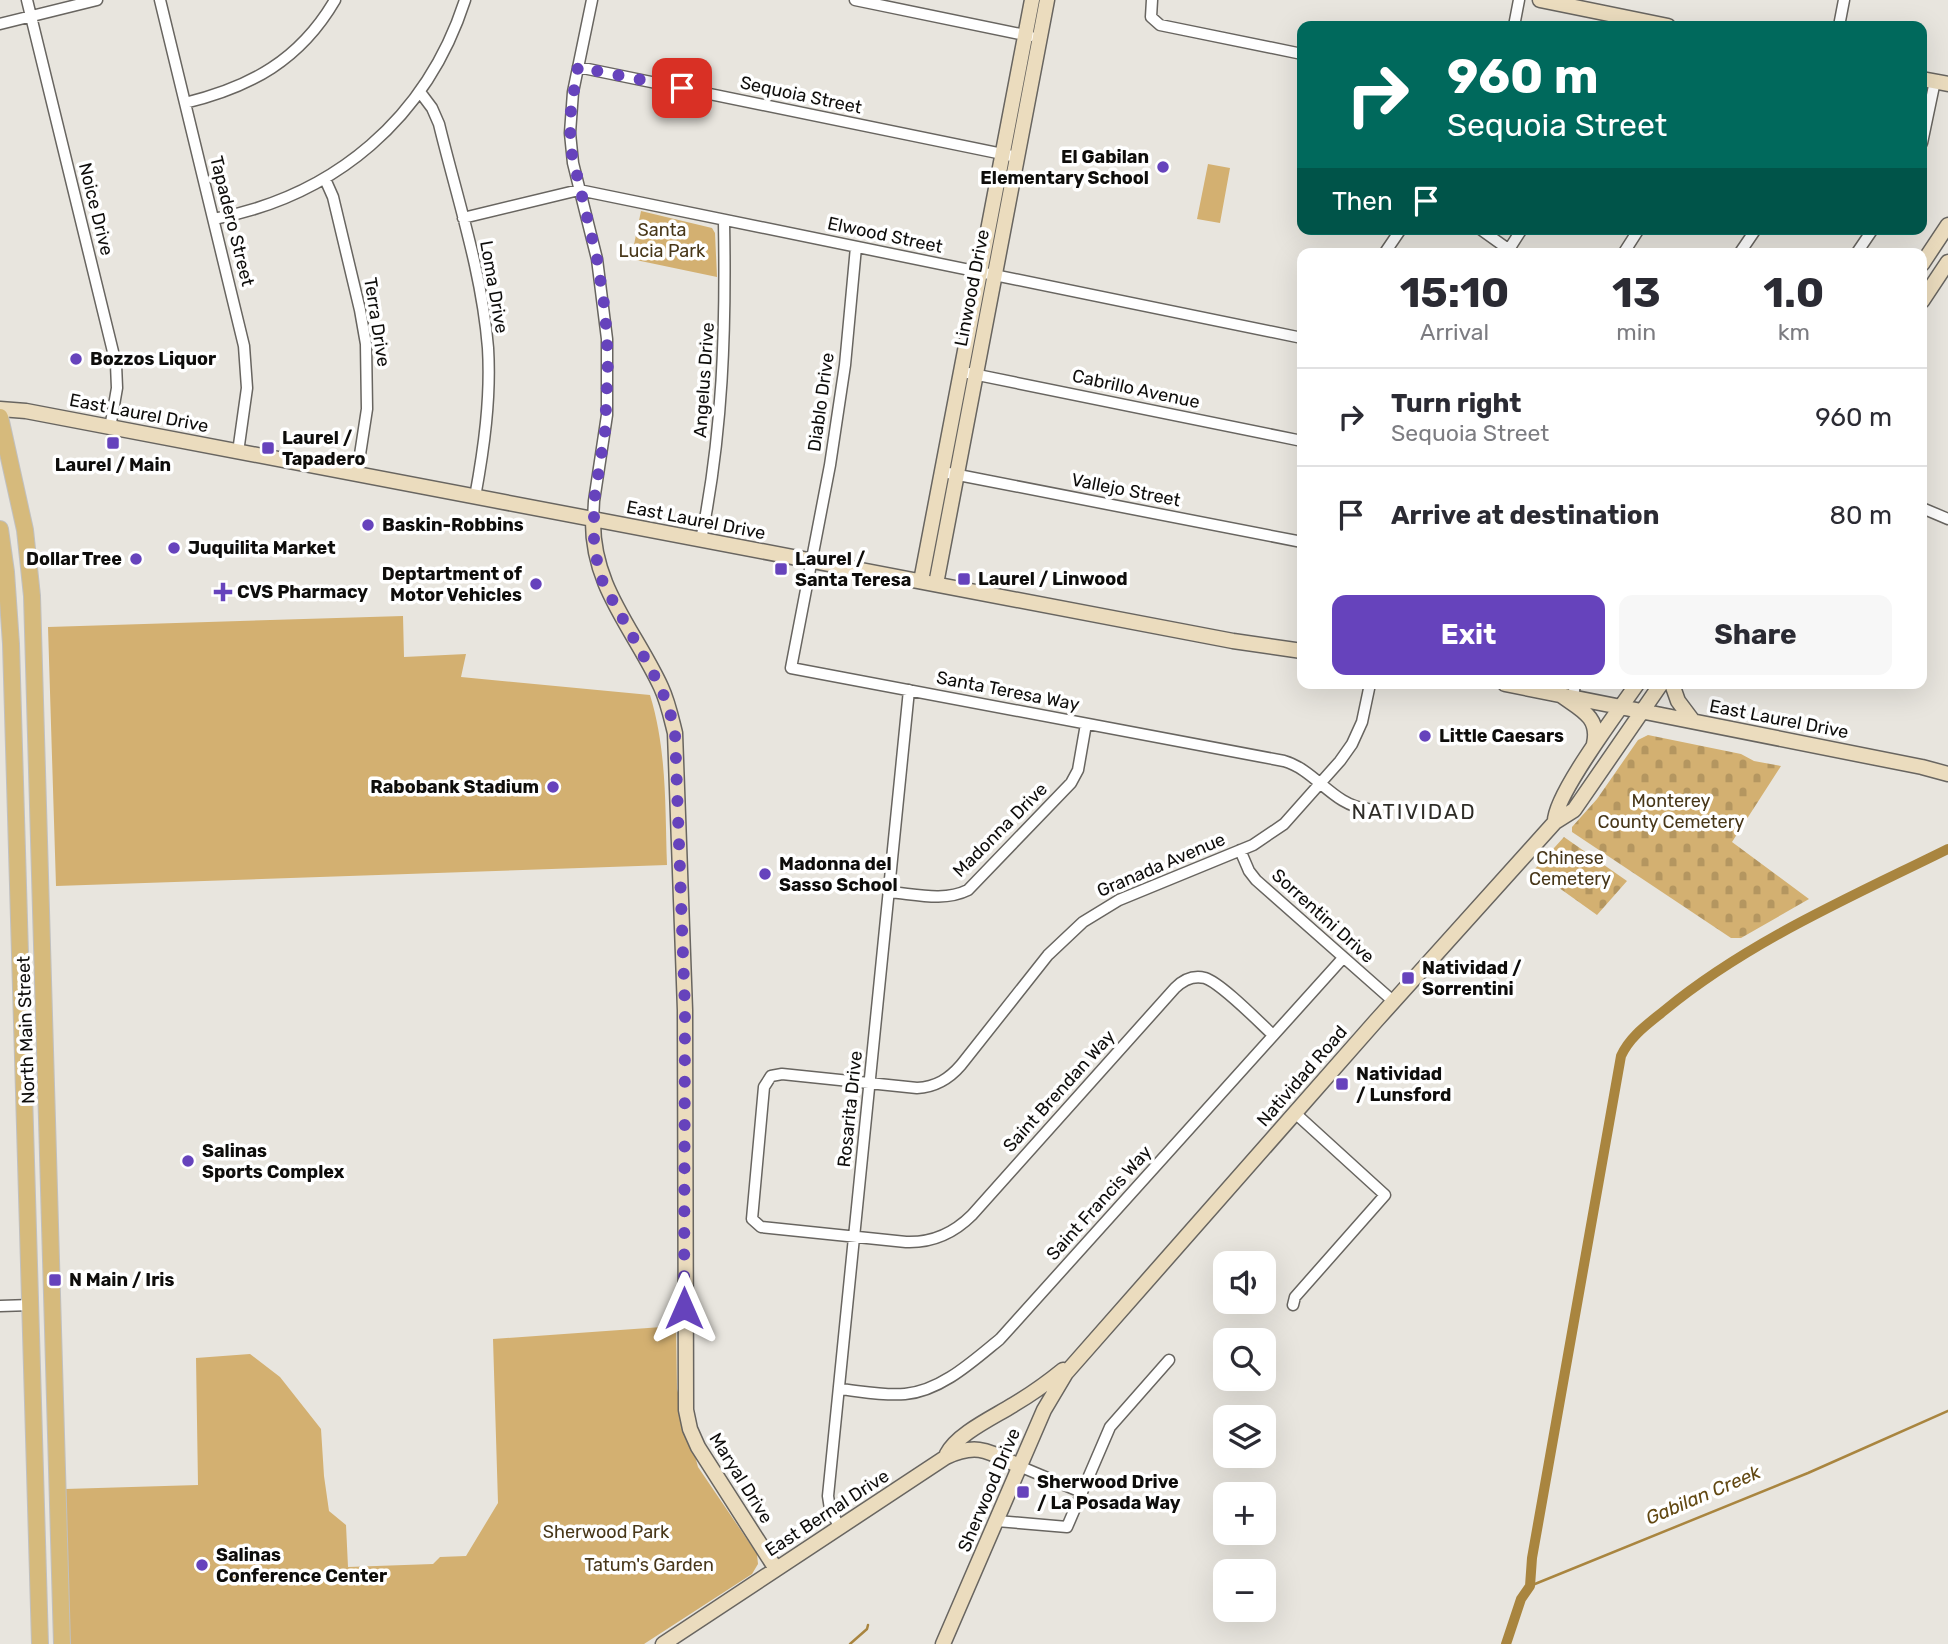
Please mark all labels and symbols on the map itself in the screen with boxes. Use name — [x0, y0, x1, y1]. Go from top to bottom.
pin — [652, 58, 712, 118]
street label: Sequoia Street — [738, 71, 864, 119]
place label: El Gabilan Elementary School — [980, 146, 1149, 189]
street label: Tapadero Street — [205, 154, 259, 288]
marker: El Gabilan Elementary School — [1155, 159, 1171, 175]
street label: Noice Drive — [74, 160, 118, 258]
street label: Elwood Street — [825, 212, 945, 258]
park label: Santa Lucia Park — [619, 219, 706, 262]
street label: Linwood Drive — [950, 228, 994, 348]
street label: Loma Drive — [475, 239, 513, 335]
street label: Terra Drive — [359, 276, 395, 368]
street label: Angelus Drive — [689, 321, 719, 439]
place label: Bozzos Liquor — [90, 348, 216, 370]
marker: Bozzos Liquor — [68, 351, 84, 367]
street label: Diablo Drive — [803, 351, 839, 453]
street label: Cabrillo Avenue — [1070, 365, 1202, 413]
street label: East Laurel Drive — [68, 389, 210, 437]
place label: Laurel / Tapadero — [282, 427, 366, 470]
marker: Laurel / Main — [105, 435, 121, 451]
marker: Laurel / Tapadero — [260, 440, 276, 456]
place label: Laurel / Main — [55, 454, 171, 476]
street label: Vallejo Street — [1069, 469, 1183, 511]
street label: East Laurel Drive — [625, 496, 767, 544]
place label: Baskin-Robbins — [382, 514, 524, 536]
marker: Baskin-Robbins — [360, 517, 376, 533]
place label: Juquilita Market — [188, 537, 336, 559]
marker: Juquilita Market — [166, 540, 182, 556]
place label: Dollar Tree — [26, 548, 122, 570]
place label: Laurel / Santa Teresa — [795, 548, 911, 591]
marker: Dollar Tree — [128, 551, 144, 567]
marker: Laurel / Santa Teresa — [773, 561, 789, 577]
place label: Deptartment of Motor Vehicles — [382, 563, 522, 606]
place label: Laurel / Linwood — [978, 568, 1128, 590]
marker: Laurel / Linwood — [956, 571, 972, 587]
marker: Deptartment of Motor Vehicles — [528, 576, 544, 592]
place label: CVS Pharmacy — [237, 581, 368, 603]
marker: CVS Pharmacy — [215, 584, 231, 600]
street label: Santa Teresa Way — [935, 666, 1081, 716]
street label: East Laurel Drive — [1708, 695, 1850, 743]
place label: Little Caesars — [1439, 725, 1564, 747]
marker: Little Caesars — [1417, 728, 1433, 744]
place label: Rabobank Stadium — [370, 776, 539, 798]
street label: Madonna Drive — [948, 778, 1052, 882]
marker: Rabobank Stadium — [545, 779, 561, 795]
park label: Monterey County Cemetery — [1598, 790, 1744, 833]
district label: NATIVIDAD — [1351, 799, 1477, 824]
street label: Granada Avenue — [1093, 828, 1229, 902]
park label: Chinese Cemetery — [1529, 847, 1611, 890]
place label: Madonna del Sasso School — [779, 853, 898, 896]
street label: Sorrentini Drive — [1267, 864, 1379, 968]
marker: Madonna del Sasso School — [757, 866, 773, 882]
street label: North Main Street — [12, 956, 40, 1104]
place label: Natividad / Sorrentini — [1422, 957, 1522, 1000]
marker: Natividad / Sorrentini — [1400, 970, 1416, 986]
street label: Natividad Road — [1252, 1021, 1352, 1131]
street label: Saint Brendan Way — [998, 1025, 1120, 1157]
street label: Rosarita Drive — [833, 1050, 867, 1168]
place label: Natividad / Lunsford — [1356, 1063, 1451, 1106]
marker: Natividad / Lunsford — [1334, 1076, 1350, 1092]
place label: Salinas Sports Complex — [202, 1140, 345, 1183]
street label: Saint Francis Way — [1042, 1141, 1156, 1265]
marker: Salinas Sports Complex — [180, 1153, 196, 1169]
place label: N Main / Iris — [69, 1269, 174, 1291]
position arrow — [647, 1271, 721, 1345]
marker: N Main / Iris — [47, 1272, 63, 1288]
street label: Sherwood Drive — [953, 1425, 1025, 1555]
street label: Maryal Drive — [704, 1429, 778, 1527]
water label: Gabilan Creek — [1642, 1460, 1764, 1530]
street label: East Bernal Drive — [761, 1465, 893, 1561]
place label: Sherwood Drive / La Posada Way — [1037, 1471, 1181, 1514]
marker: Sherwood Drive / La Posada Way — [1015, 1484, 1031, 1500]
park label: Sherwood Park — [543, 1521, 670, 1543]
place label: Salinas Conference Center — [216, 1544, 387, 1587]
park label: Tatum's Garden — [584, 1554, 714, 1576]
marker: Salinas Conference Center — [194, 1557, 210, 1573]

